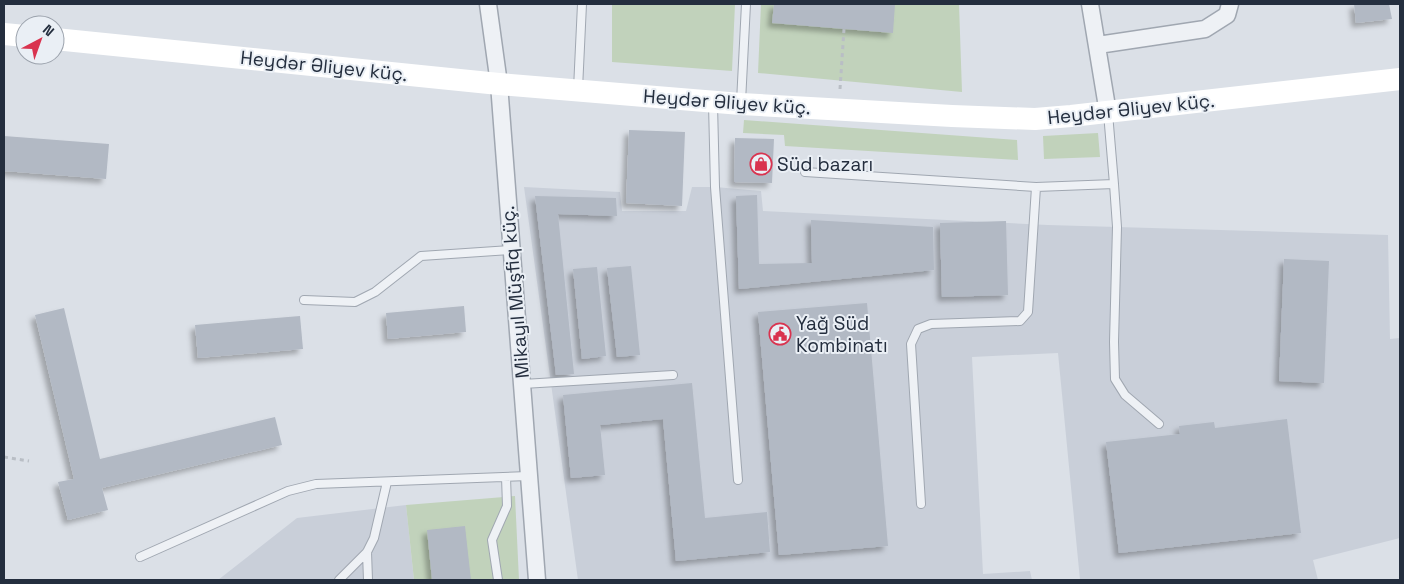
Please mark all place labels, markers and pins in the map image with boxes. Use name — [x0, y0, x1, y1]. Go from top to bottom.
shop icon: Süd bazarı — [749, 152, 773, 176]
place label: Süd bazarı — [777, 152, 873, 177]
place label: Yağ Süd Kombinatı — [796, 311, 888, 358]
public building icon: Yağ Süd Kombinatı — [768, 322, 792, 346]

